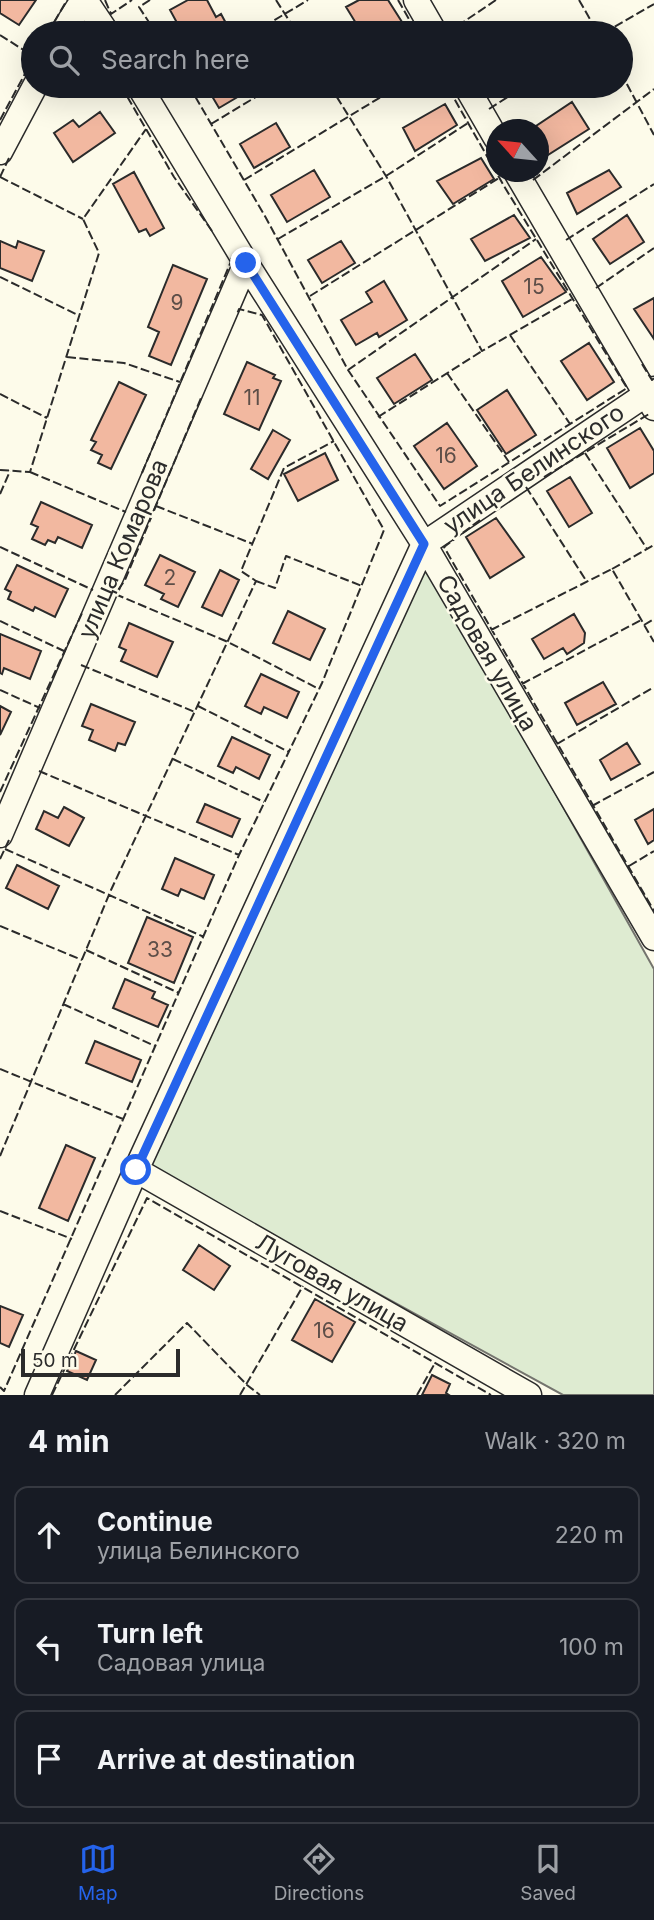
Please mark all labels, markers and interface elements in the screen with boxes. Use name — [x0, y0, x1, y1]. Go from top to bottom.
search box — [21, 21, 633, 98]
icon: search — [45, 41, 83, 79]
text: Search here — [101, 44, 250, 75]
north arrow — [486, 119, 549, 182]
route end — [230, 247, 261, 278]
house number: 15 — [523, 274, 545, 299]
house number: 9 — [170, 290, 184, 315]
house number: 11 — [243, 385, 261, 410]
street label: улица Белинского — [438, 397, 630, 540]
house number: 16 — [435, 443, 457, 468]
street label: улица Комарова — [72, 454, 174, 643]
house number: 2 — [164, 565, 176, 590]
street label: Садовая улица — [431, 569, 544, 736]
house number: 33 — [147, 937, 173, 962]
route start — [120, 1154, 151, 1185]
street label: Луговая улица — [251, 1227, 414, 1338]
house number: 16 — [313, 1318, 335, 1343]
scale bar — [21, 1346, 180, 1378]
text: 50 m — [32, 1349, 78, 1372]
text: 4 min — [28, 1423, 110, 1459]
text: Walk · 320 m — [484, 1427, 626, 1455]
text: Continue — [97, 1506, 213, 1537]
icon: ahead — [30, 1516, 68, 1554]
text: 220 m — [555, 1521, 624, 1549]
text: улица Белинского — [97, 1537, 300, 1565]
text: Turn left — [97, 1618, 203, 1649]
icon: left — [30, 1628, 68, 1666]
text: 100 m — [559, 1633, 624, 1661]
text: Садовая улица — [97, 1649, 265, 1677]
icon: arrive — [30, 1740, 68, 1778]
text: Arrive at destination — [97, 1744, 356, 1775]
tab: Map — [78, 1840, 118, 1905]
tab: Directions — [274, 1840, 364, 1905]
tab: Saved — [520, 1840, 576, 1905]

